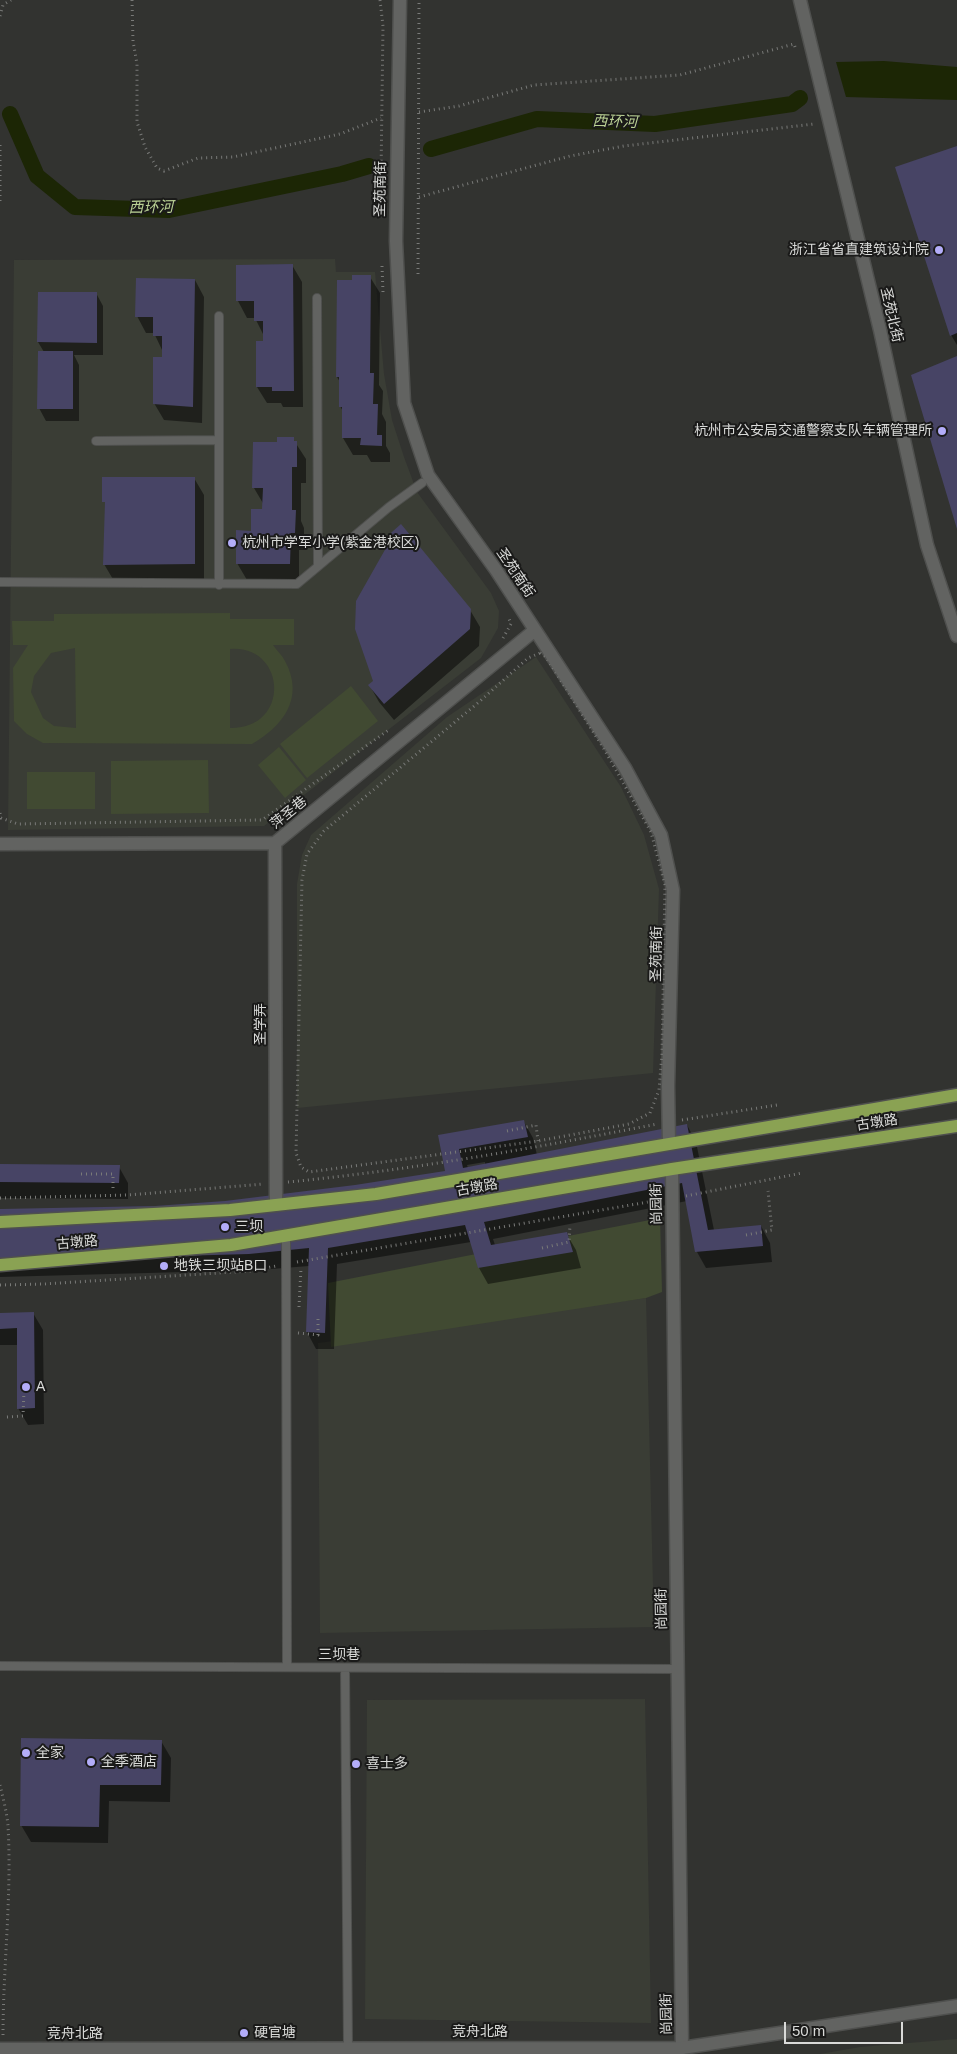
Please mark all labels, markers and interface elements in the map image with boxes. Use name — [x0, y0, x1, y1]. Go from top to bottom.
water label: 西环河 — [592, 112, 638, 132]
street label: 圣苑南街 — [372, 161, 390, 217]
water label: 西环河 — [128, 199, 174, 217]
place label: 浙江省省直建筑设计院 — [789, 242, 929, 258]
marker: 浙江省省直建筑设计院 — [933, 244, 945, 256]
street label: 圣苑北街 — [877, 286, 905, 344]
place label: 杭州市公安局交通警察支队车辆管理所 — [694, 423, 932, 439]
marker: 杭州市公安局交通警察支队车辆管理所 — [936, 425, 948, 437]
place label: 杭州市学军小学(紫金港校区) — [242, 535, 419, 551]
marker: 杭州市学军小学(紫金港校区) — [226, 537, 238, 549]
street label: 圣苑南街 — [492, 545, 538, 601]
street label: 萍圣巷 — [267, 793, 311, 833]
street label: 圣苑南街 — [648, 926, 666, 982]
street label: 圣学弄 — [253, 1003, 269, 1045]
street label: 古墩路 — [855, 1111, 899, 1135]
street label: 古墩路 — [455, 1176, 499, 1200]
street label: 尚园街 — [648, 1183, 666, 1225]
place label: 三坝 — [235, 1219, 263, 1235]
marker: 三坝 — [219, 1221, 231, 1233]
street label: 古墩路 — [55, 1233, 99, 1253]
place label: 地铁三坝站B口 — [174, 1258, 267, 1274]
marker: 地铁三坝站B口 — [158, 1260, 170, 1272]
place label: A — [36, 1379, 45, 1395]
marker: A — [20, 1381, 32, 1393]
street label: 尚园街 — [653, 1588, 671, 1630]
street label: 三坝巷 — [318, 1647, 360, 1663]
place label: 全家 — [36, 1745, 64, 1761]
marker: 全家 — [20, 1747, 32, 1759]
place label: 全季酒店 — [101, 1754, 157, 1770]
marker: 全季酒店 — [85, 1756, 97, 1768]
place label: 喜士多 — [366, 1756, 408, 1772]
marker: 喜士多 — [350, 1758, 362, 1770]
street label: 尚园街 — [658, 1993, 676, 2035]
scale bar — [787, 2012, 906, 2044]
text: 50 m — [792, 2022, 825, 2039]
street label: 竞舟北路 — [452, 2024, 508, 2040]
place label: 硬官塘 — [254, 2025, 296, 2041]
street label: 竞舟北路 — [47, 2026, 103, 2042]
marker: 硬官塘 — [238, 2027, 250, 2039]

